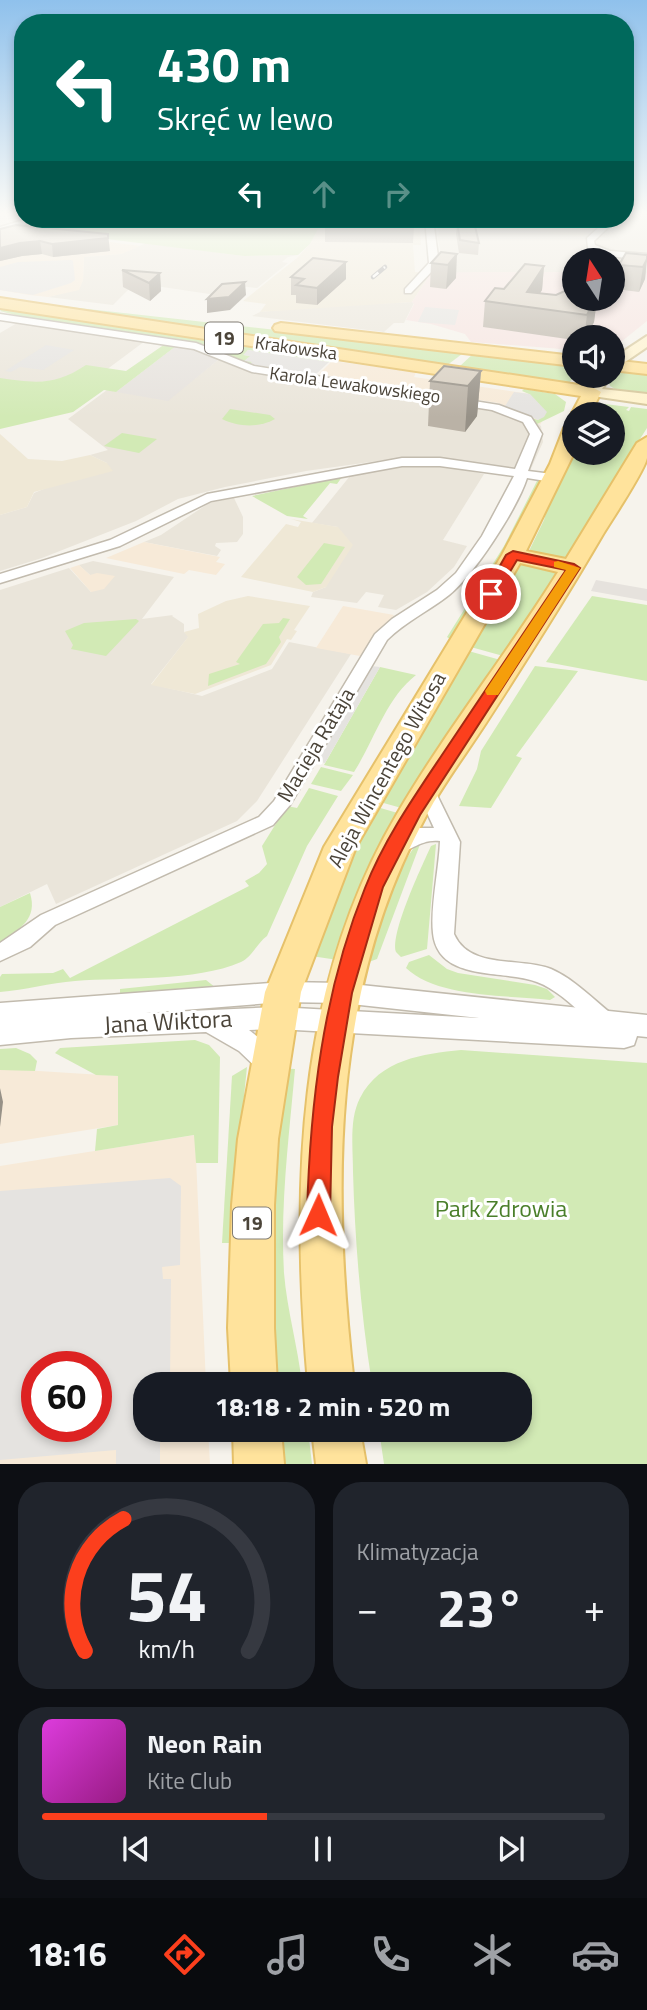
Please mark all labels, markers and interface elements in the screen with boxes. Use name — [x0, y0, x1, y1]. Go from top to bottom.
text: 430 m — [157, 26, 291, 101]
icon: left — [42, 42, 133, 133]
text: Skręć w lewo — [157, 94, 334, 142]
icon: left — [232, 175, 270, 213]
icon: ahead — [305, 175, 343, 213]
icon: right — [378, 175, 416, 213]
north arrow — [562, 248, 625, 312]
map controls — [562, 248, 625, 465]
road number: 19 — [205, 322, 243, 354]
button: sound — [562, 325, 625, 388]
street label: Krakowska — [253, 328, 339, 367]
street label: Karola Lewakowskiego — [268, 359, 442, 410]
button: layers — [562, 402, 625, 465]
pin — [461, 564, 521, 624]
icon: arrive — [472, 575, 510, 613]
street label: Aleja Wincentego Witosa — [319, 665, 454, 873]
street label: Macieja Rataja — [268, 681, 362, 808]
street label: Jana Wiktora — [103, 1000, 233, 1042]
position arrow — [281, 1178, 355, 1252]
park label: Park Zdrowia — [435, 1190, 567, 1226]
road number: 19 — [233, 1208, 271, 1238]
speed limit sign: 60 — [21, 1351, 112, 1442]
text: 18:18 · 2 min · 520 m — [215, 1387, 450, 1426]
text: Klimatyzacja — [357, 1534, 478, 1569]
text: 54 — [125, 1540, 207, 1650]
text: 23° — [437, 1568, 524, 1647]
text: − — [357, 1579, 378, 1637]
text: + — [584, 1579, 605, 1637]
text: km/h — [138, 1630, 195, 1668]
text: Neon Rain — [147, 1724, 262, 1763]
text: Kite Club — [147, 1763, 232, 1798]
icon: previous — [117, 1830, 155, 1868]
icon: pause — [304, 1830, 342, 1868]
icon: next — [492, 1830, 530, 1868]
text: 18:16 — [27, 1930, 107, 1978]
icon: directions — [160, 1930, 209, 1979]
icon: music — [263, 1930, 312, 1979]
icon: phone — [366, 1930, 415, 1979]
icon: climate — [468, 1930, 517, 1979]
icon: car — [571, 1930, 620, 1979]

